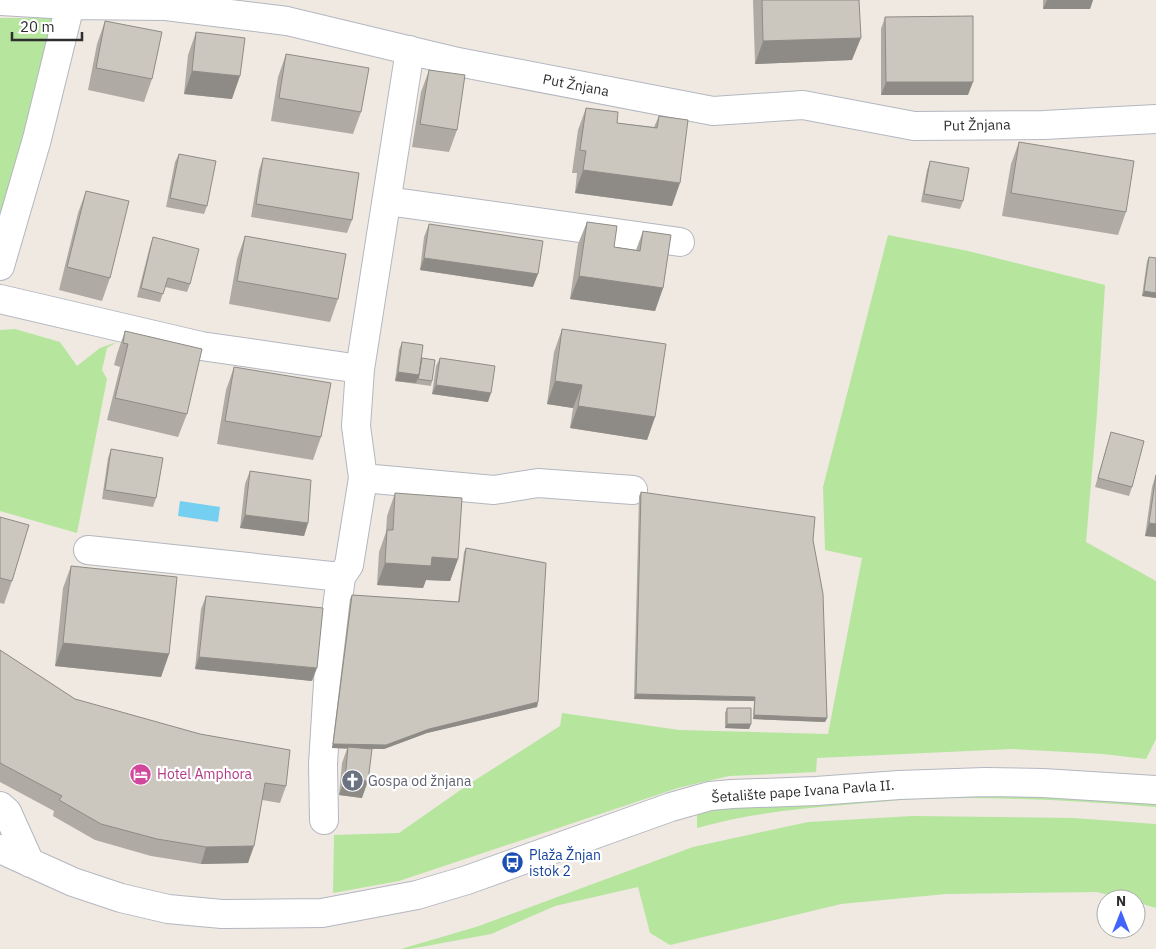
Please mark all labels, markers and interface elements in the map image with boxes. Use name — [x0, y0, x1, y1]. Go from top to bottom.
scale bar — [12, 10, 82, 42]
text: 20 m — [20, 17, 55, 36]
street label: Put Žnjana — [541, 69, 611, 100]
street label: Put Žnjana — [943, 114, 1011, 135]
hotel icon: Hotel Amphora — [129, 762, 153, 786]
place label: Hotel Amphora — [157, 765, 253, 783]
church icon: Gospa od žnjana — [340, 769, 364, 793]
place label: Gospa od žnjana — [368, 772, 472, 790]
street label: Šetalište pape Ivana Pavla II. — [711, 775, 895, 806]
place label: Plaža Žnjan istok 2 — [529, 845, 601, 880]
bus stop icon: Plaža Žnjan istok 2 — [501, 851, 525, 875]
north arrow — [1096, 889, 1146, 939]
text: N — [1116, 892, 1126, 910]

